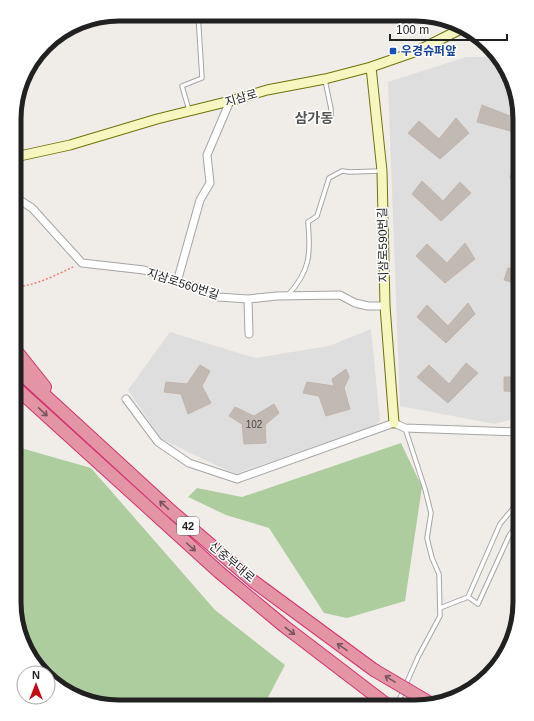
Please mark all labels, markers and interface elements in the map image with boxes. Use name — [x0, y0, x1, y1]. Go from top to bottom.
scale bar — [390, 16, 507, 42]
text: 100 m — [396, 23, 429, 37]
place label: 우경슈퍼앞 — [401, 44, 456, 58]
marker: 우경슈퍼앞 — [388, 46, 398, 56]
street label: 지삼로 — [223, 87, 259, 109]
district label: 삼가동 — [295, 110, 333, 126]
street label: 지삼로590번길 — [375, 207, 391, 283]
street label: 지삼로560번길 — [145, 266, 221, 302]
one-way arrow — [38, 408, 48, 417]
house number: 102 — [246, 419, 263, 430]
one-way arrow — [159, 500, 169, 510]
road number: 42 — [177, 517, 199, 535]
street label: 신중부대로 — [206, 539, 258, 585]
one-way arrow — [186, 542, 196, 552]
one-way arrow — [284, 627, 295, 635]
one-way arrow — [337, 643, 348, 651]
north arrow — [16, 665, 56, 705]
text: N — [32, 669, 40, 681]
one-way arrow — [384, 675, 396, 683]

